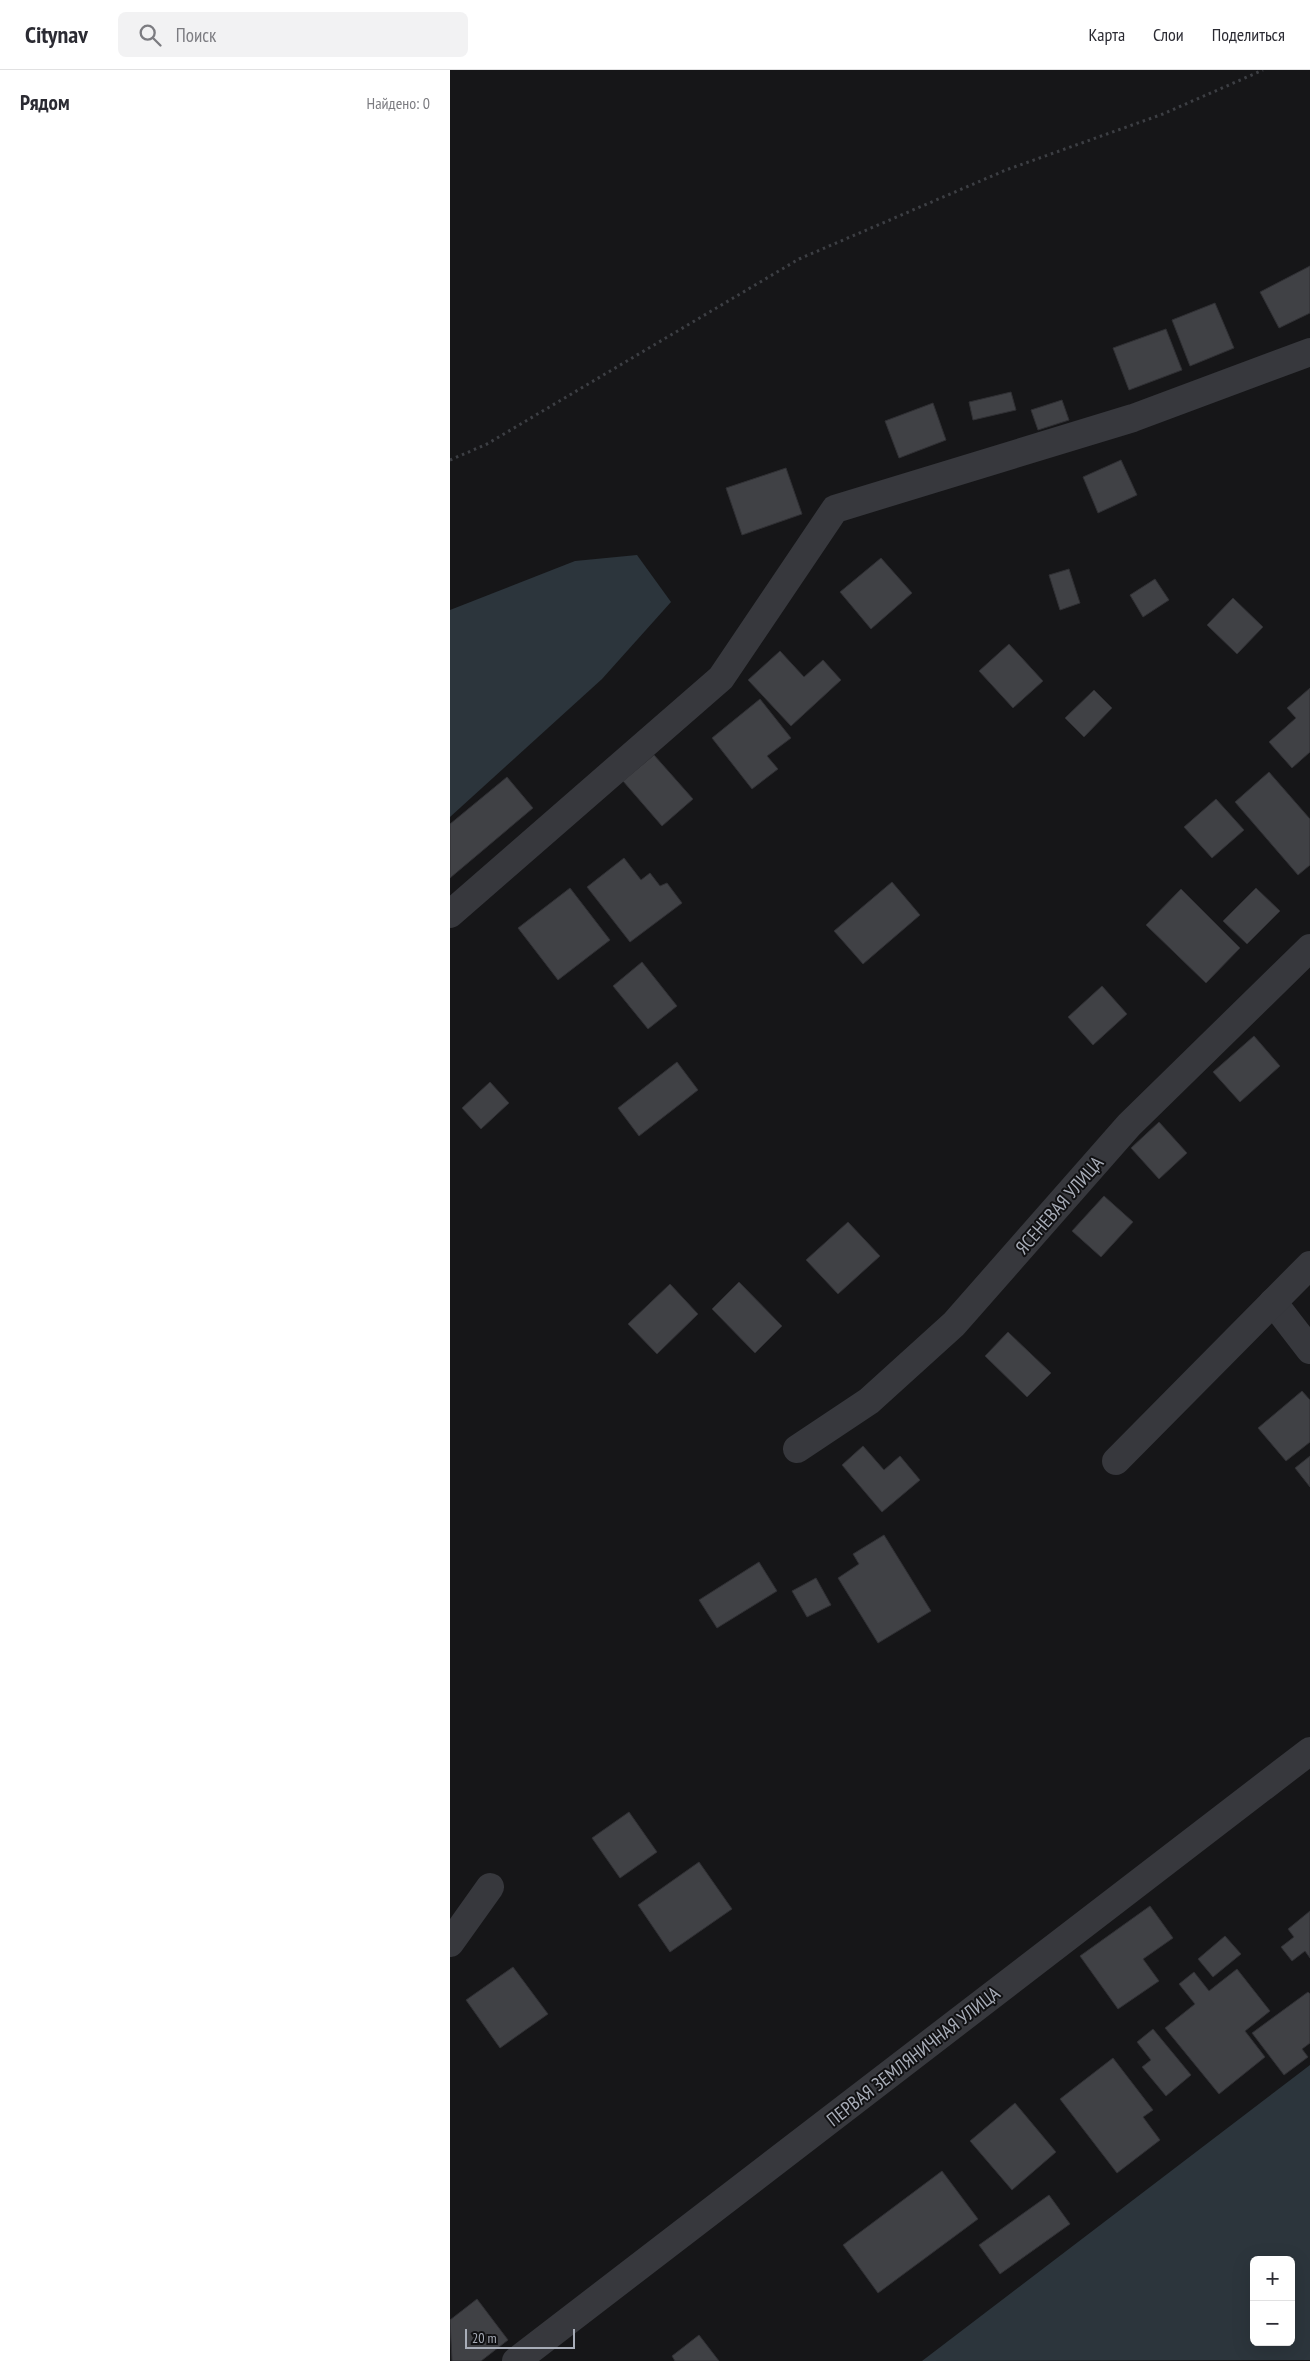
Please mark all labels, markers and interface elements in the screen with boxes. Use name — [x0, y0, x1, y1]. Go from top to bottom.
search box — [118, 12, 468, 57]
text: Citynav — [25, 19, 88, 50]
icon: search — [136, 21, 164, 49]
text: Поиск — [176, 23, 216, 47]
text: Карта — [1088, 23, 1125, 46]
text: Слои — [1153, 23, 1184, 46]
text: Поделиться — [1212, 23, 1285, 46]
text: Рядом — [20, 89, 70, 116]
text: Найдено: 0 — [367, 93, 430, 113]
street label: ЯСЕНЕВАЯ УЛИЦА — [1010, 1151, 1108, 1259]
street label: ПЕРВАЯ ЗЕМЛЯНИЧНАЯ УЛИЦА — [822, 1981, 1004, 2131]
map controls — [1250, 2256, 1295, 2346]
button: + — [1250, 2256, 1295, 2301]
button: − — [1250, 2301, 1295, 2346]
scale bar — [465, 2326, 575, 2349]
text: 20 m — [472, 2329, 497, 2347]

